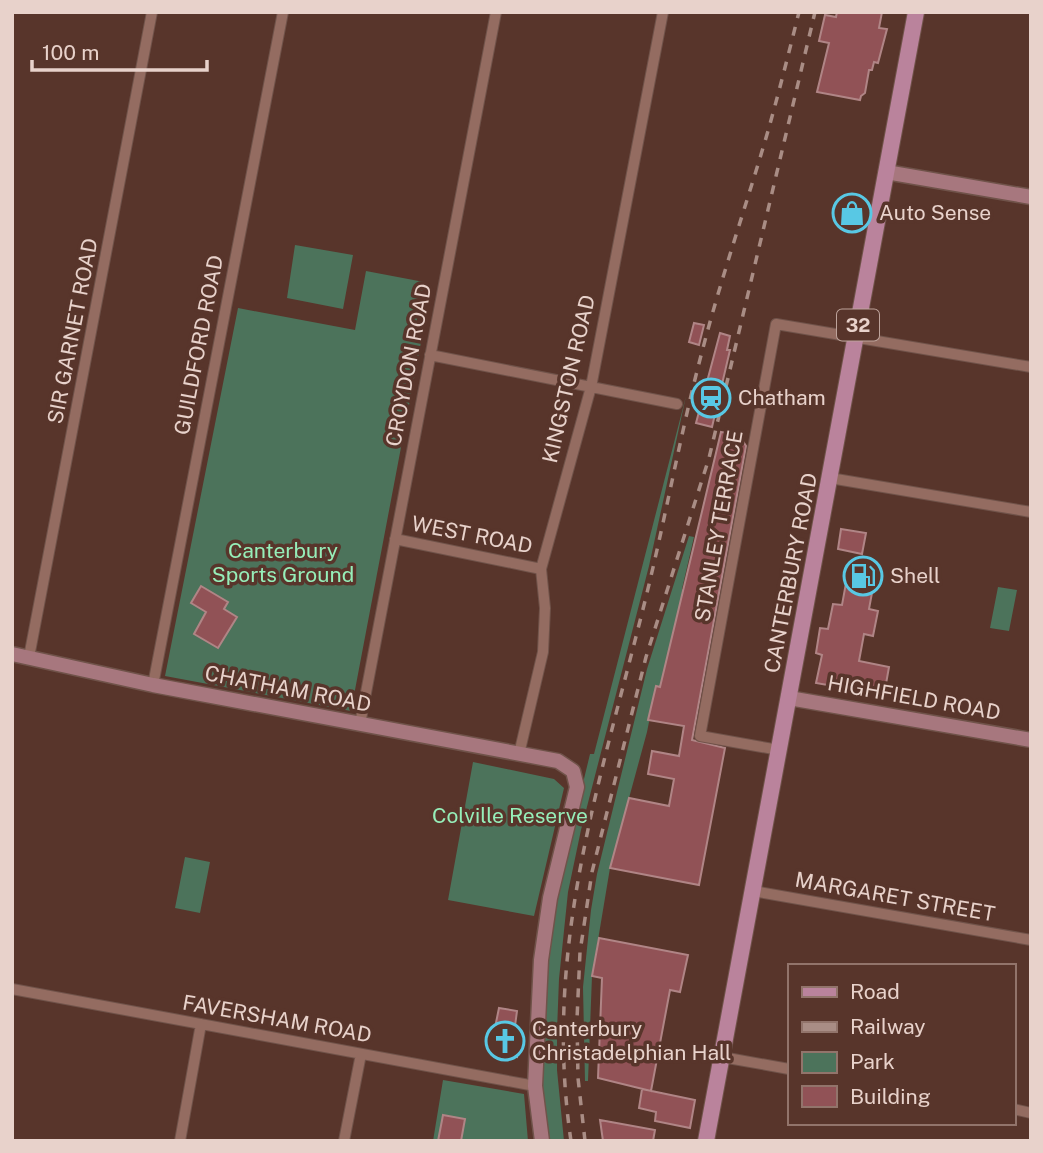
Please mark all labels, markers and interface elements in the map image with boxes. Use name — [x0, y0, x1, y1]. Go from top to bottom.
scale bar — [32, 28, 206, 72]
text: 100 m — [42, 40, 99, 65]
shop icon: Auto Sense — [831, 192, 873, 234]
place label: Auto Sense — [879, 200, 991, 225]
street label: SIR GARNET ROAD — [42, 236, 103, 426]
street label: GUILDFORD ROAD — [169, 253, 228, 437]
street label: CROYDON ROAD — [380, 281, 437, 448]
street label: KINGSTON ROAD — [537, 292, 600, 465]
road number: 32 — [837, 310, 879, 340]
station icon: Chatham — [690, 377, 732, 419]
place label: Chatham — [738, 385, 826, 410]
street label: STANLEY TERRACE — [689, 428, 748, 624]
street label: CANTERBURY ROAD — [759, 471, 822, 675]
street label: WEST ROAD — [410, 511, 535, 558]
park label: Canterbury Sports Ground — [212, 538, 354, 587]
fuel station icon: Shell — [842, 555, 884, 597]
place label: Shell — [890, 563, 940, 588]
street label: CHATHAM ROAD — [203, 660, 373, 717]
street label: HIGHFIELD ROAD — [826, 670, 1002, 725]
park label: Colville Reserve — [432, 803, 588, 828]
street label: MARGARET STREET — [793, 867, 997, 926]
legend — [788, 964, 1015, 1125]
text: Road — [850, 979, 900, 1004]
street label: FAVERSHAM ROAD — [181, 990, 374, 1047]
text: Railway — [850, 1014, 926, 1039]
place label: Canterbury Christadelphian Hall — [532, 1016, 731, 1065]
church icon: Canterbury Christadelphian Hall — [484, 1020, 526, 1062]
text: Park — [850, 1049, 895, 1074]
text: Building — [850, 1084, 931, 1109]

